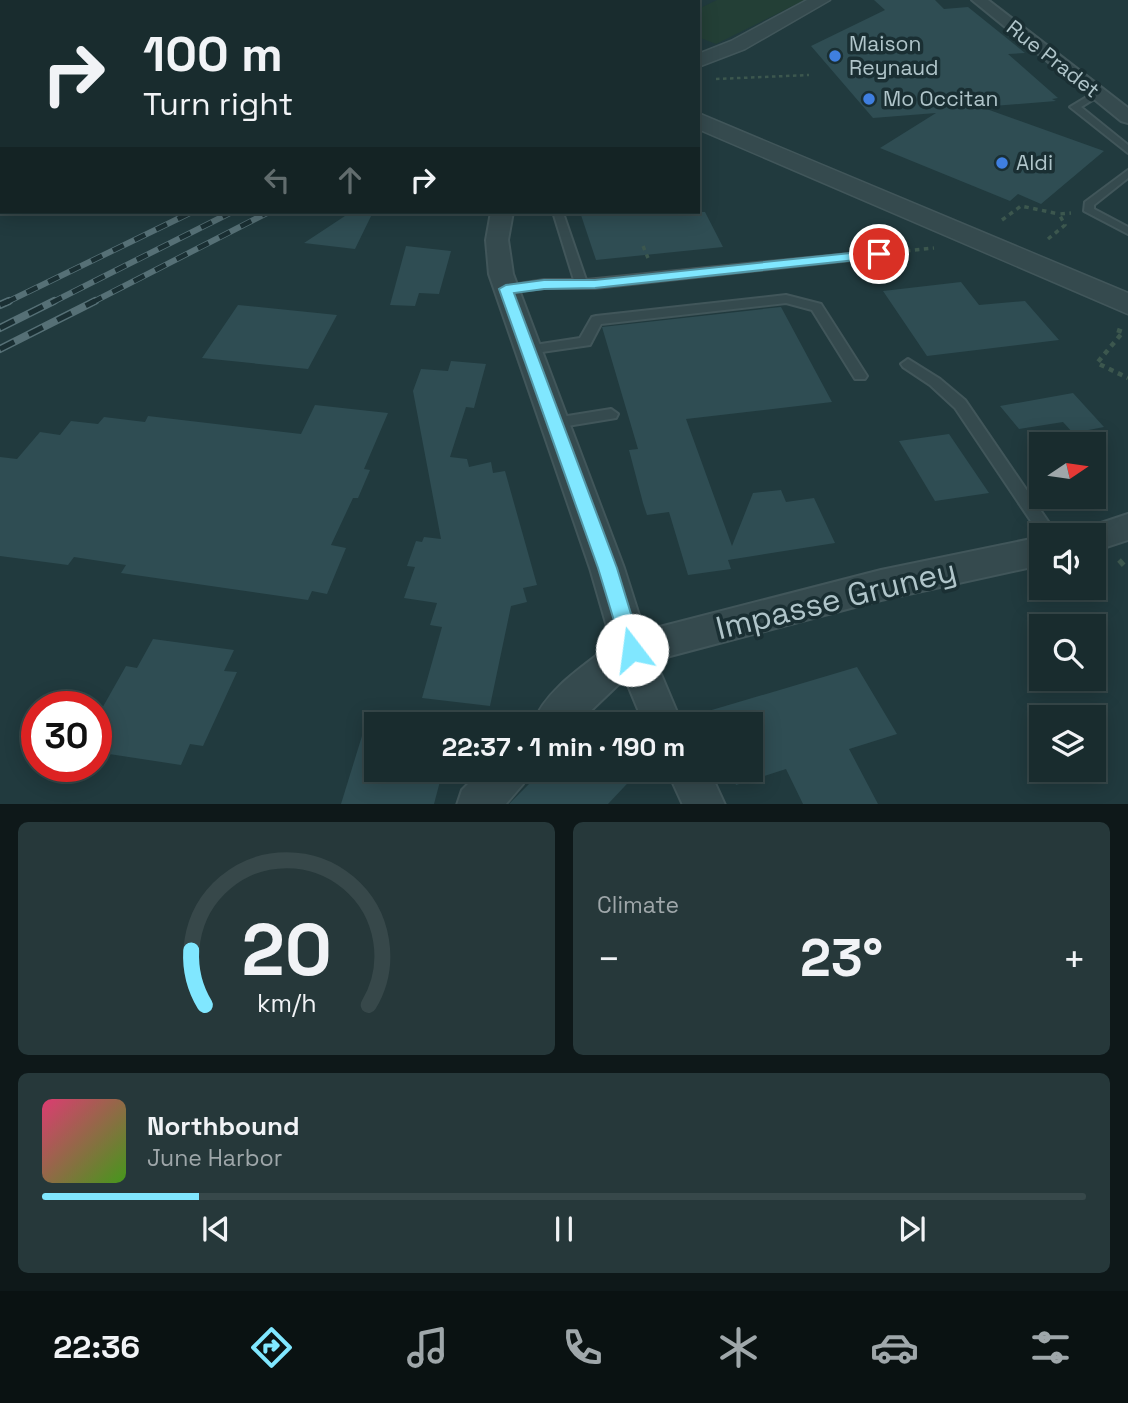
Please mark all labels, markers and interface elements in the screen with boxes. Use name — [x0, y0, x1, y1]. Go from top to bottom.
street label: Rue Pradet — [1001, 14, 1105, 103]
text: 100 m — [143, 23, 283, 85]
icon: right — [28, 28, 119, 119]
place label: Maison Reynaud — [849, 30, 939, 81]
marker: Maison Reynaud — [827, 48, 843, 64]
text: Turn right — [143, 84, 293, 124]
place label: Mo Occitan — [883, 85, 998, 112]
marker: Mo Occitan — [861, 91, 877, 107]
place label: Aldi — [1016, 149, 1053, 176]
marker: Aldi — [994, 155, 1010, 171]
icon: left — [258, 161, 296, 199]
icon: ahead — [331, 161, 369, 199]
icon: right — [404, 161, 442, 199]
pin — [849, 224, 909, 284]
icon: arrive — [860, 235, 898, 273]
north arrow — [1029, 432, 1106, 509]
map controls — [1029, 432, 1106, 782]
button: sound — [1029, 523, 1106, 600]
street label: Impasse Gruney — [712, 550, 960, 648]
position arrow — [595, 613, 669, 687]
button: search — [1029, 614, 1106, 691]
speed limit sign: 30 — [21, 691, 112, 782]
button: layers — [1029, 705, 1106, 782]
text: 22:37 · 1 min · 190 m — [442, 730, 685, 764]
text: Climate — [597, 890, 679, 920]
text: 20 — [241, 903, 332, 996]
text: 23° — [800, 925, 883, 991]
text: − — [597, 935, 621, 983]
text: + — [1062, 935, 1086, 983]
text: km/h — [257, 986, 316, 1018]
text: Northbound — [147, 1109, 300, 1143]
text: June Harbor — [147, 1143, 282, 1173]
icon: previous — [197, 1210, 235, 1248]
icon: pause — [545, 1210, 583, 1248]
icon: next — [893, 1210, 931, 1248]
icon: directions — [247, 1323, 296, 1372]
icon: music — [403, 1323, 452, 1372]
icon: phone — [558, 1323, 607, 1372]
icon: climate — [714, 1323, 763, 1372]
icon: car — [870, 1323, 919, 1372]
icon: filters — [1026, 1323, 1075, 1372]
text: 22:36 — [53, 1327, 140, 1367]

